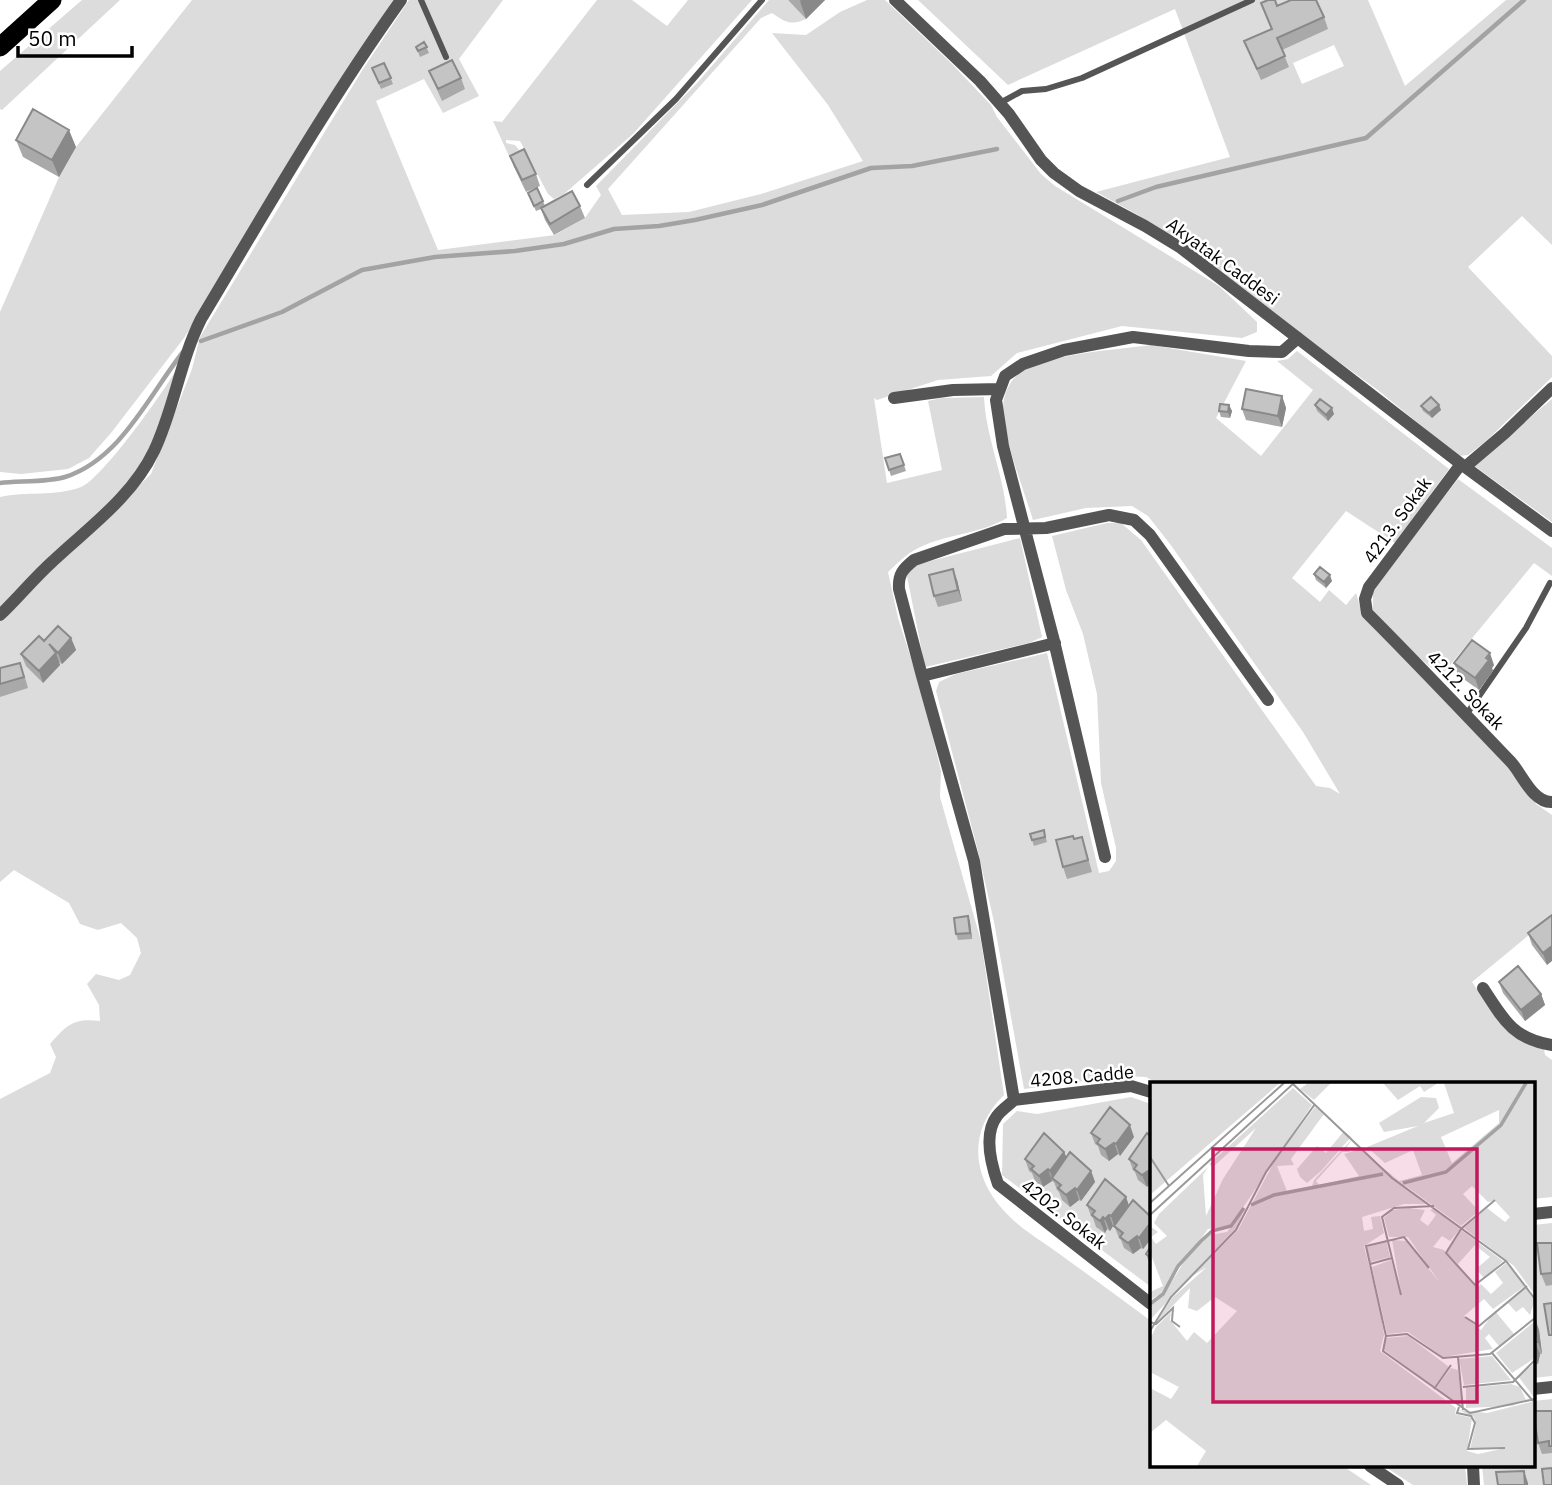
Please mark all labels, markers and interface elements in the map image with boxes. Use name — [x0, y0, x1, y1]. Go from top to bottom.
scale bar — [18, 14, 131, 58]
text: 50 m — [28, 24, 77, 52]
street label: Akyatak Caddesi — [1162, 212, 1284, 310]
street label: 4213. Sokak — [1358, 472, 1436, 568]
street label: 4212. Sokak — [1423, 646, 1510, 735]
street label: 4208. Cadde — [1029, 1060, 1135, 1092]
inset map — [1150, 1082, 1534, 1468]
street label: 4202. Sokak — [1017, 1174, 1111, 1255]

